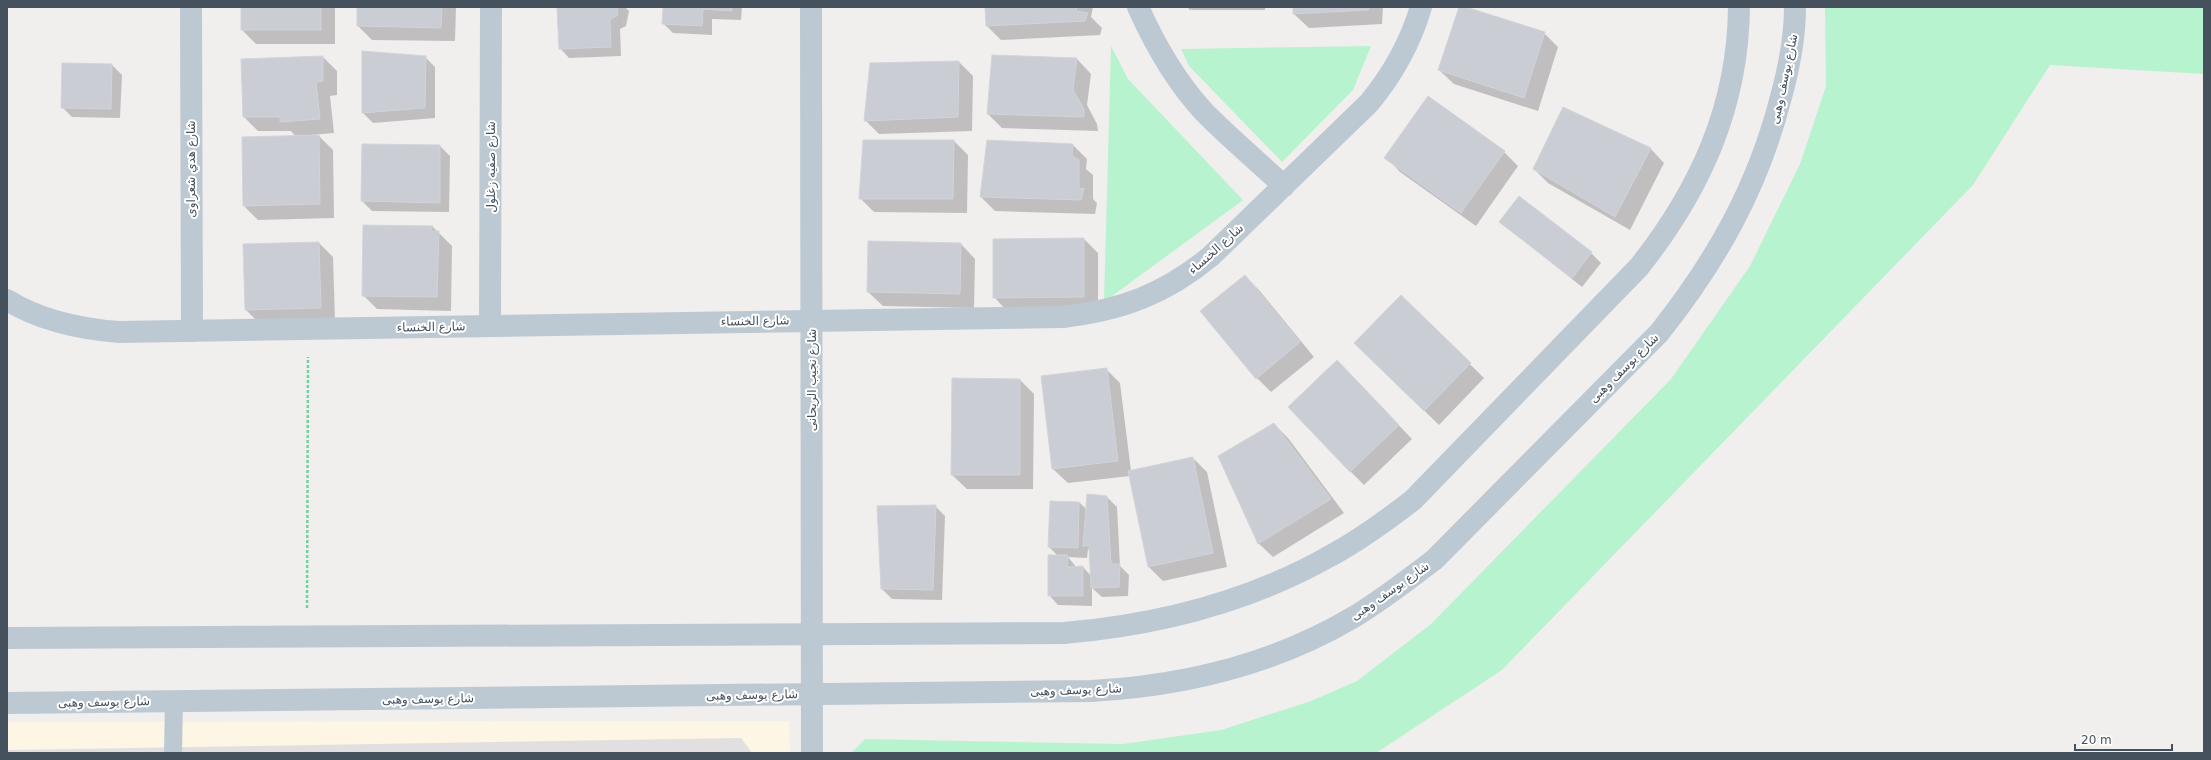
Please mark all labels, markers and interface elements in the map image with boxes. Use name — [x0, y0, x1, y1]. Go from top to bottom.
street label: شارع يوسف وهبى — [1768, 33, 1801, 126]
street label: شارع هدي شعراوى — [184, 120, 199, 218]
street label: شارع صفيه زغلول — [484, 121, 499, 213]
street label: شارع الخنساء — [1186, 221, 1247, 278]
street label: شارع الخنساء — [720, 313, 790, 330]
street label: شارع الخنساء — [396, 319, 466, 336]
street label: شارع نجيب الريحانى — [805, 329, 820, 431]
street label: شارع يوسف وهبى — [1587, 331, 1662, 406]
street label: شارع يوسف وهبى — [1348, 559, 1432, 624]
street label: شارع يوسف وهبى — [1030, 681, 1122, 700]
street label: شارع يوسف وهبى — [706, 687, 798, 704]
street label: شارع يوسف وهبى — [382, 691, 474, 708]
street label: شارع يوسف وهبى — [58, 694, 150, 711]
scale bar — [2075, 726, 2172, 752]
text: 20 m — [2081, 733, 2112, 747]

